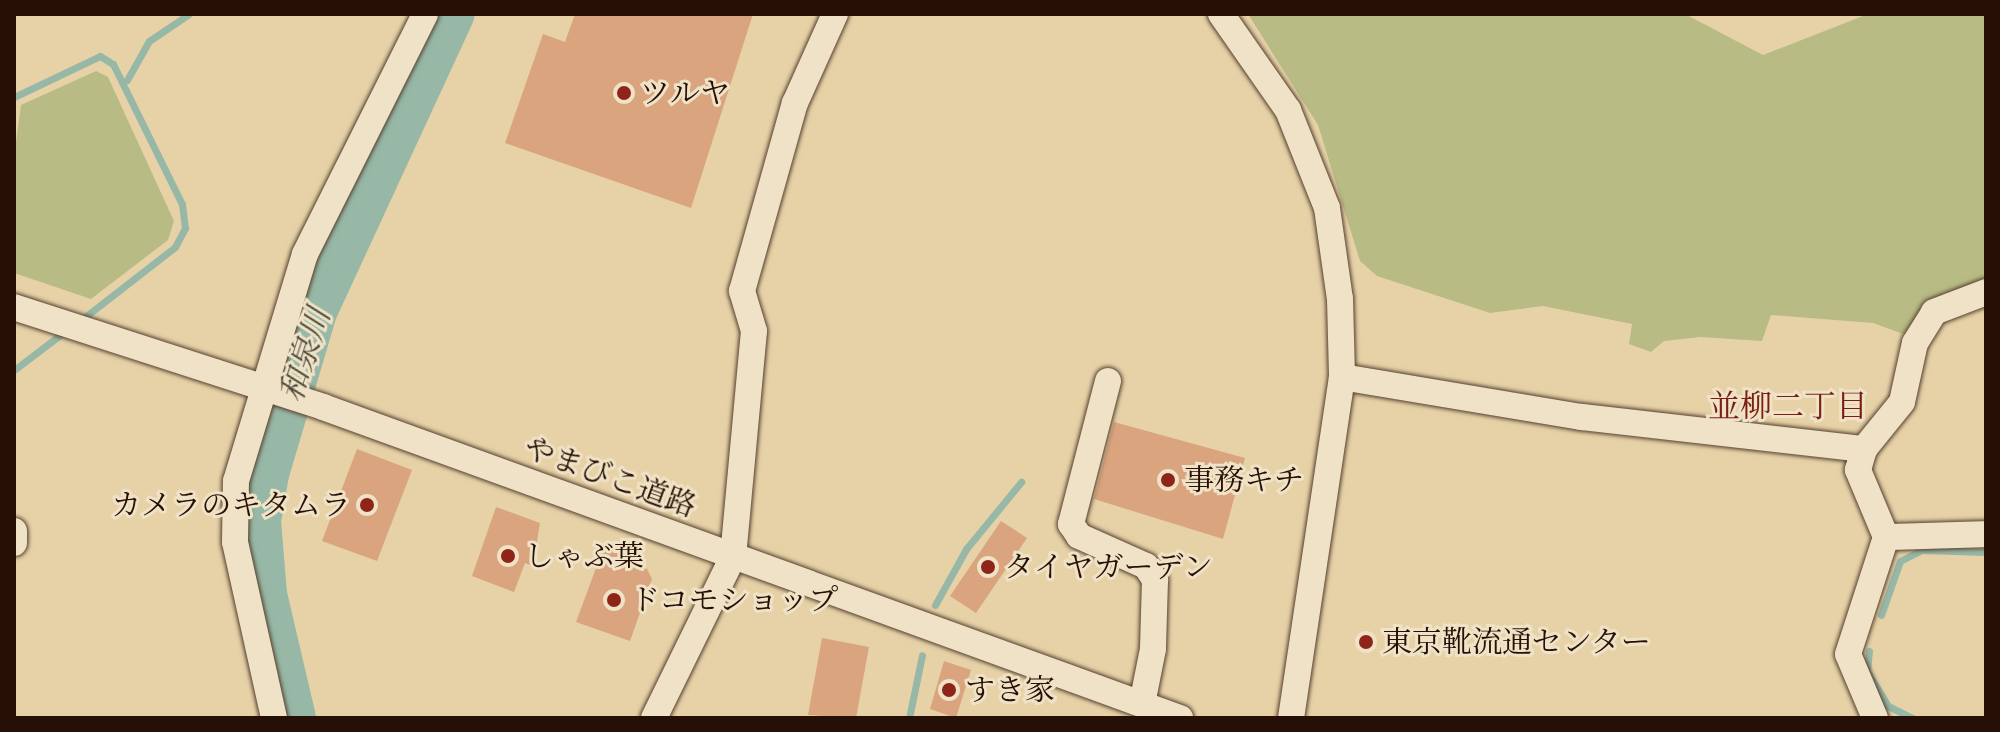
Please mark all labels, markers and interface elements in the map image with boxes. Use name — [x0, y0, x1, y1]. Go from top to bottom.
place label: ツルヤ — [640, 75, 730, 111]
marker: ツルヤ — [615, 84, 633, 102]
water label: 和泉川 — [272, 303, 338, 407]
district label: 並柳二丁目 — [1708, 387, 1868, 425]
street label: やまびこ道路 — [519, 429, 701, 525]
place label: 事務キチ — [1184, 462, 1304, 498]
marker: 事務キチ — [1159, 471, 1177, 489]
place label: カメラのキタムラ — [111, 487, 351, 523]
marker: カメラのキタムラ — [358, 496, 376, 514]
place label: しゃぶ葉 — [524, 538, 644, 574]
marker: しゃぶ葉 — [499, 547, 517, 565]
place label: タイヤガーデン — [1004, 549, 1214, 585]
marker: タイヤガーデン — [979, 558, 997, 576]
place label: ドコモショップ — [630, 582, 840, 618]
marker: ドコモショップ — [605, 591, 623, 609]
place label: 東京靴流通センター — [1382, 624, 1652, 660]
marker: 東京靴流通センター — [1357, 633, 1375, 651]
place label: すき家 — [965, 672, 1055, 708]
marker: すき家 — [940, 681, 958, 699]

